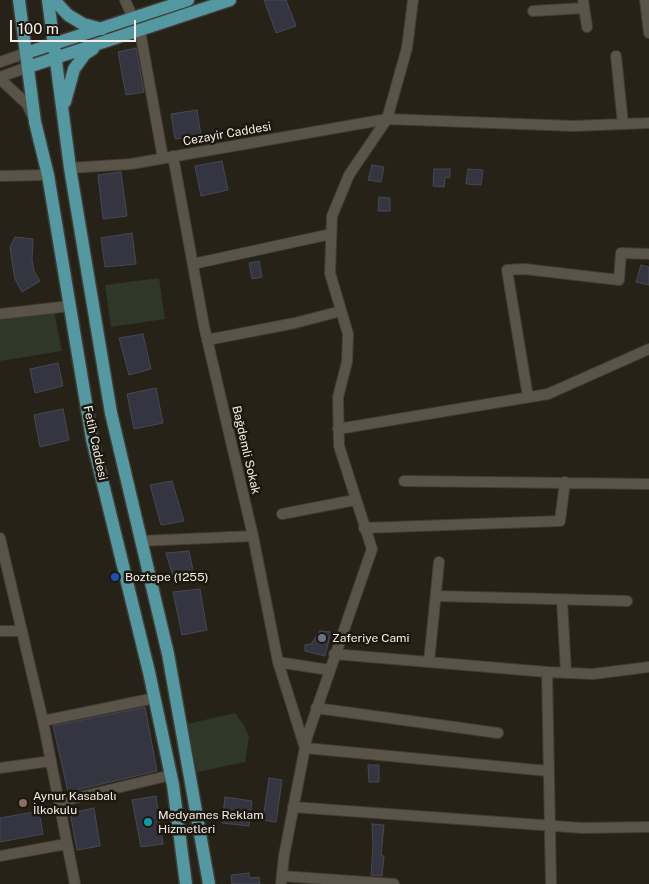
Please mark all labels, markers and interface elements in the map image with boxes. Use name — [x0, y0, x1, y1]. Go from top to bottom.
scale bar — [12, 10, 139, 42]
text: 100 m — [18, 20, 59, 37]
street label: Cezayir Caddesi — [182, 119, 272, 149]
street label: Fetih Caddesi — [80, 404, 110, 482]
street label: Bağdemli Sokak — [229, 404, 263, 496]
place label: Boztepe (1255) — [125, 570, 208, 584]
marker: Boztepe (1255) — [109, 571, 121, 583]
place label: Zaferiye Cami — [332, 631, 409, 645]
marker: Zaferiye Cami — [316, 632, 328, 644]
place label: Aynur Kasabalı İlkokulu — [33, 789, 116, 817]
marker: Aynur Kasabalı İlkokulu — [17, 797, 29, 809]
place label: Medyames Reklam Hizmetleri — [158, 808, 264, 836]
marker: Medyames Reklam Hizmetleri — [142, 816, 154, 828]

